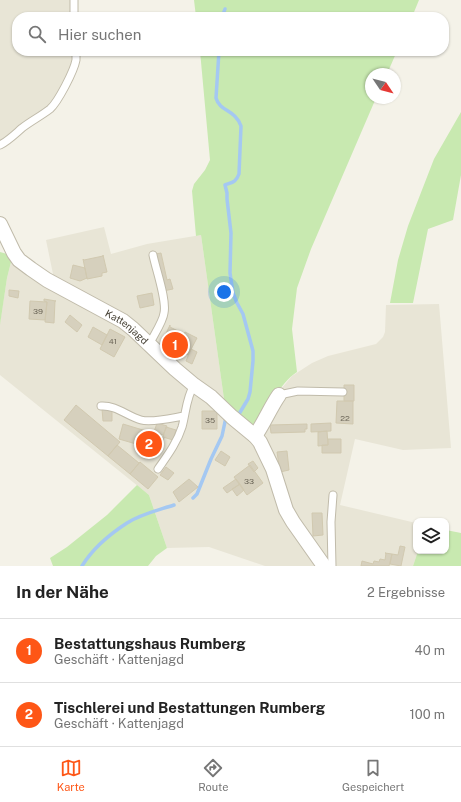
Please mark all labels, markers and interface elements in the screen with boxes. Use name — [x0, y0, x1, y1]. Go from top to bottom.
search box — [12, 12, 449, 56]
icon: search — [26, 23, 48, 45]
text: Hier suchen — [58, 26, 141, 43]
north arrow — [365, 68, 401, 104]
your location — [214, 282, 234, 302]
house number: 39 — [33, 306, 43, 316]
street label: Kattenjagd — [103, 307, 151, 347]
pin: 1 — [162, 330, 188, 360]
house number: 41 — [109, 336, 117, 346]
house number: 22 — [340, 413, 350, 423]
house number: 35 — [205, 415, 215, 425]
pin: 2 — [136, 429, 162, 459]
house number: 33 — [244, 476, 254, 486]
map controls — [413, 518, 449, 554]
button: layers — [413, 518, 449, 554]
text: In der Nähe — [16, 582, 109, 602]
text: 2 Ergebnisse — [367, 585, 445, 600]
text: Bestattungshaus Rumberg — [54, 635, 246, 652]
text: 1 — [26, 643, 32, 658]
text: 40 m — [414, 643, 445, 658]
text: Geschäft · Kattenjagd — [54, 652, 184, 667]
text: Tischlerei und Bestattungen Rumberg — [54, 699, 325, 716]
text: 2 — [25, 707, 33, 722]
text: 100 m — [409, 707, 445, 722]
text: Geschäft · Kattenjagd — [54, 716, 184, 731]
tab: Karte — [57, 757, 85, 793]
tab: Route — [198, 757, 228, 793]
tab: Gespeichert — [342, 757, 404, 793]

